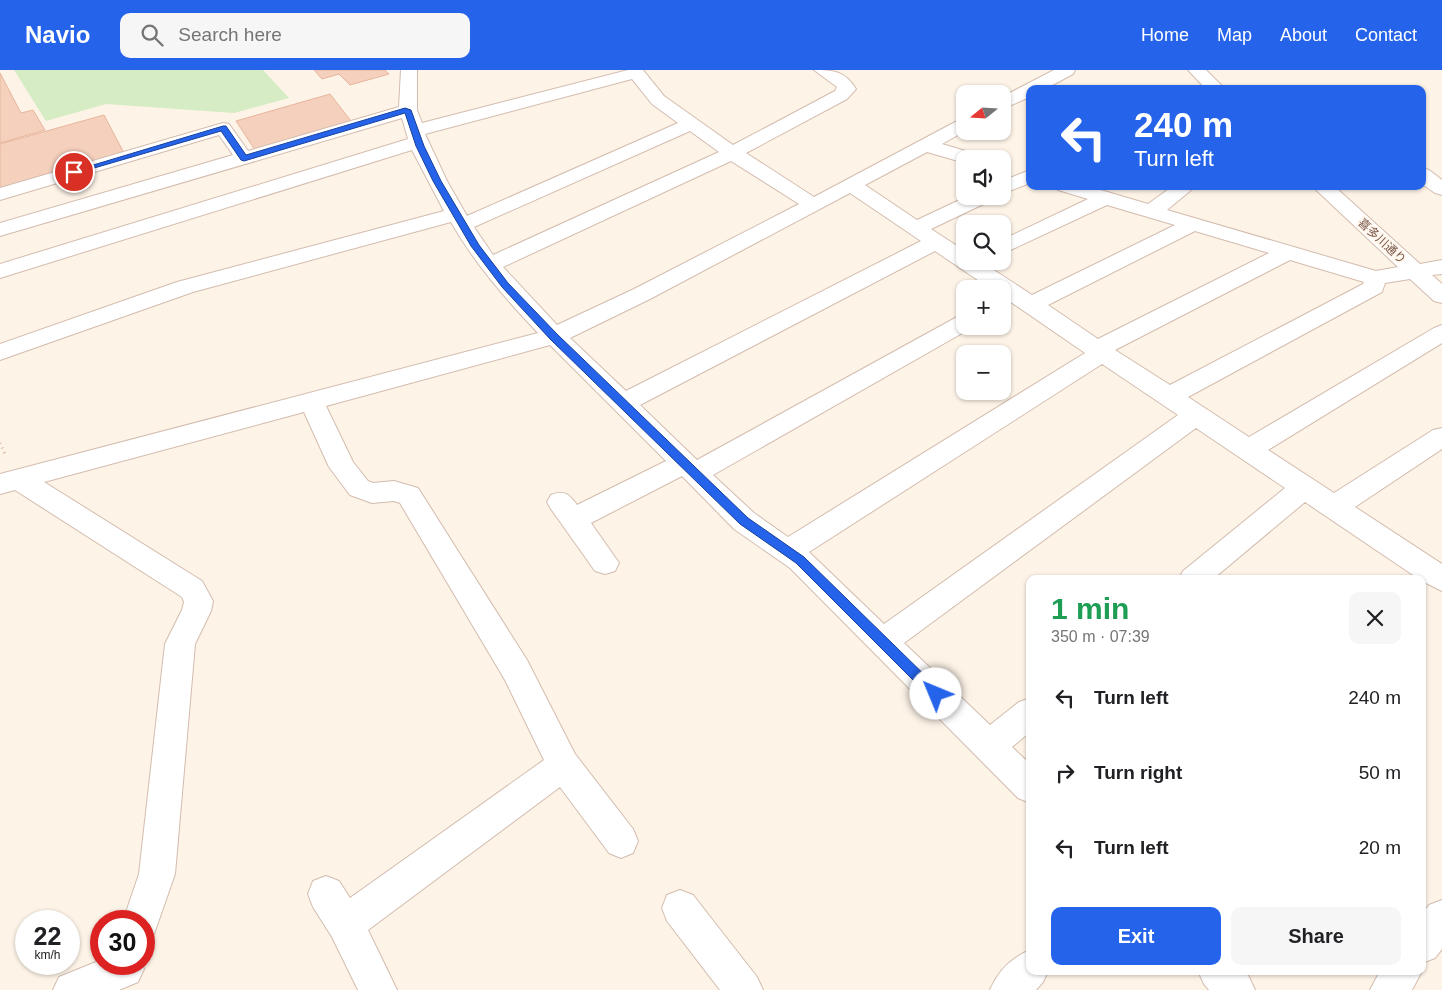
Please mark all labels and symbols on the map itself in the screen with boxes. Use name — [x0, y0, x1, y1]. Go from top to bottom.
north arrow — [956, 85, 1011, 140]
pin — [53, 151, 95, 193]
street label: 喜多川通り — [1355, 215, 1409, 267]
position arrow — [909, 667, 961, 719]
speed limit sign: 30 — [90, 910, 155, 975]

